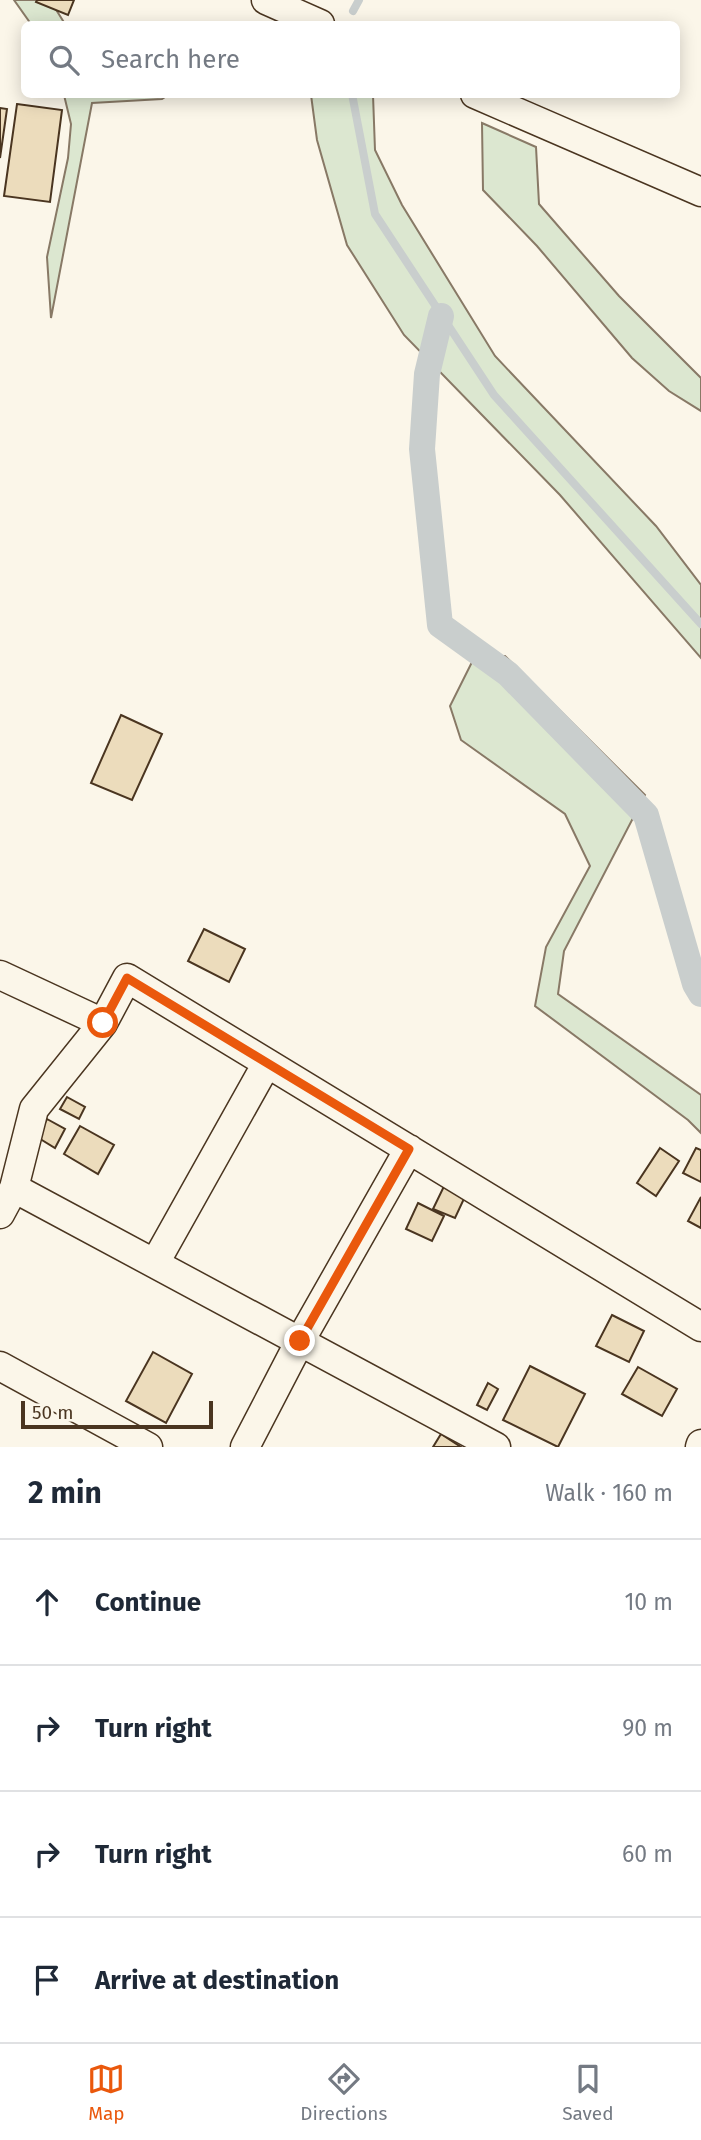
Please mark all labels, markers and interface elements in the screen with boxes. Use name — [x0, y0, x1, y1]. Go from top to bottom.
search box — [21, 21, 680, 98]
icon: search — [45, 41, 83, 79]
text: Search here — [101, 44, 240, 75]
route start — [87, 1007, 118, 1038]
route end — [284, 1325, 315, 1356]
scale bar — [21, 1398, 214, 1430]
text: 50 m — [32, 1401, 73, 1424]
text: 2 min — [28, 1475, 102, 1511]
text: Walk · 160 m — [545, 1479, 673, 1507]
icon: ahead — [28, 1583, 66, 1621]
text: Continue — [95, 1587, 201, 1618]
text: 10 m — [624, 1588, 673, 1616]
icon: right — [28, 1709, 66, 1747]
text: Turn right — [95, 1713, 212, 1744]
text: 90 m — [622, 1714, 673, 1742]
icon: right — [28, 1835, 66, 1873]
text: Turn right — [95, 1839, 212, 1870]
text: 60 m — [622, 1840, 673, 1868]
icon: arrive — [28, 1961, 66, 1999]
text: Arrive at destination — [95, 1965, 339, 1996]
tab: Map — [87, 2060, 125, 2125]
tab: Directions — [300, 2060, 387, 2125]
tab: Saved — [562, 2060, 614, 2125]

